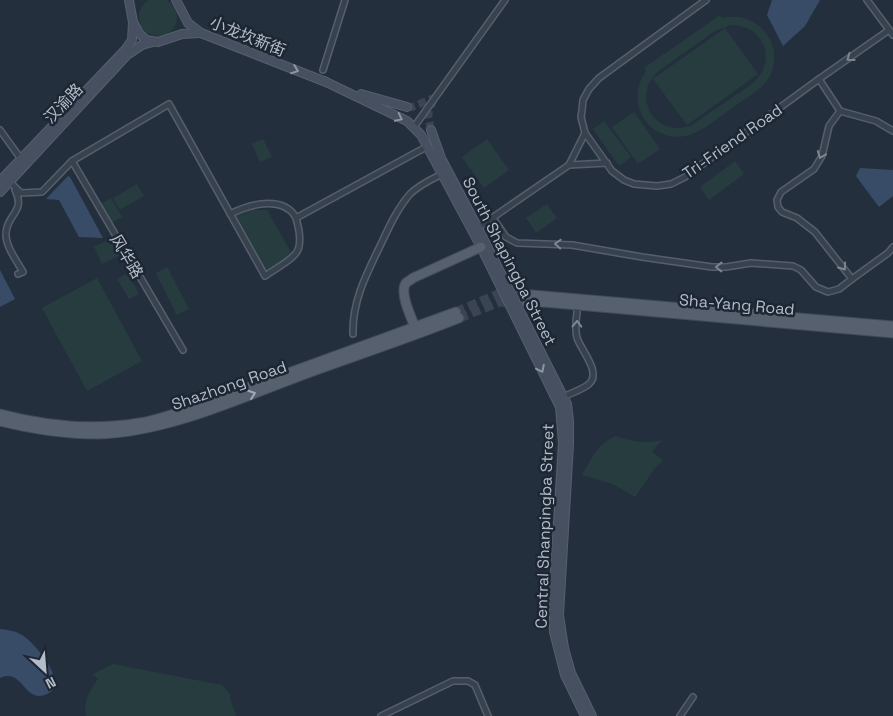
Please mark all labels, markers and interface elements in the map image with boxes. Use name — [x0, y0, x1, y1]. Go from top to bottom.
street label: 小龙坎新街 — [207, 12, 289, 61]
one-way arrow — [846, 52, 856, 61]
one-way arrow — [290, 64, 299, 74]
street label: 汉渝路 — [39, 79, 88, 128]
street label: Tri-Friend Road — [678, 99, 786, 184]
one-way arrow — [394, 111, 403, 122]
one-way arrow — [817, 150, 827, 159]
street label: South Shapingba Street — [458, 173, 561, 349]
street label: 风华路 — [105, 230, 148, 282]
one-way arrow — [554, 238, 562, 249]
one-way arrow — [837, 261, 846, 271]
one-way arrow — [714, 262, 722, 272]
street label: Sha-Yang Road — [678, 289, 796, 320]
one-way arrow — [572, 320, 582, 328]
street label: Shazhong Road — [169, 356, 289, 415]
one-way arrow — [535, 364, 545, 373]
one-way arrow — [247, 390, 256, 400]
street label: Central Shanpingba Street — [530, 423, 559, 629]
north arrow — [20, 646, 70, 696]
text: N — [43, 673, 59, 693]

